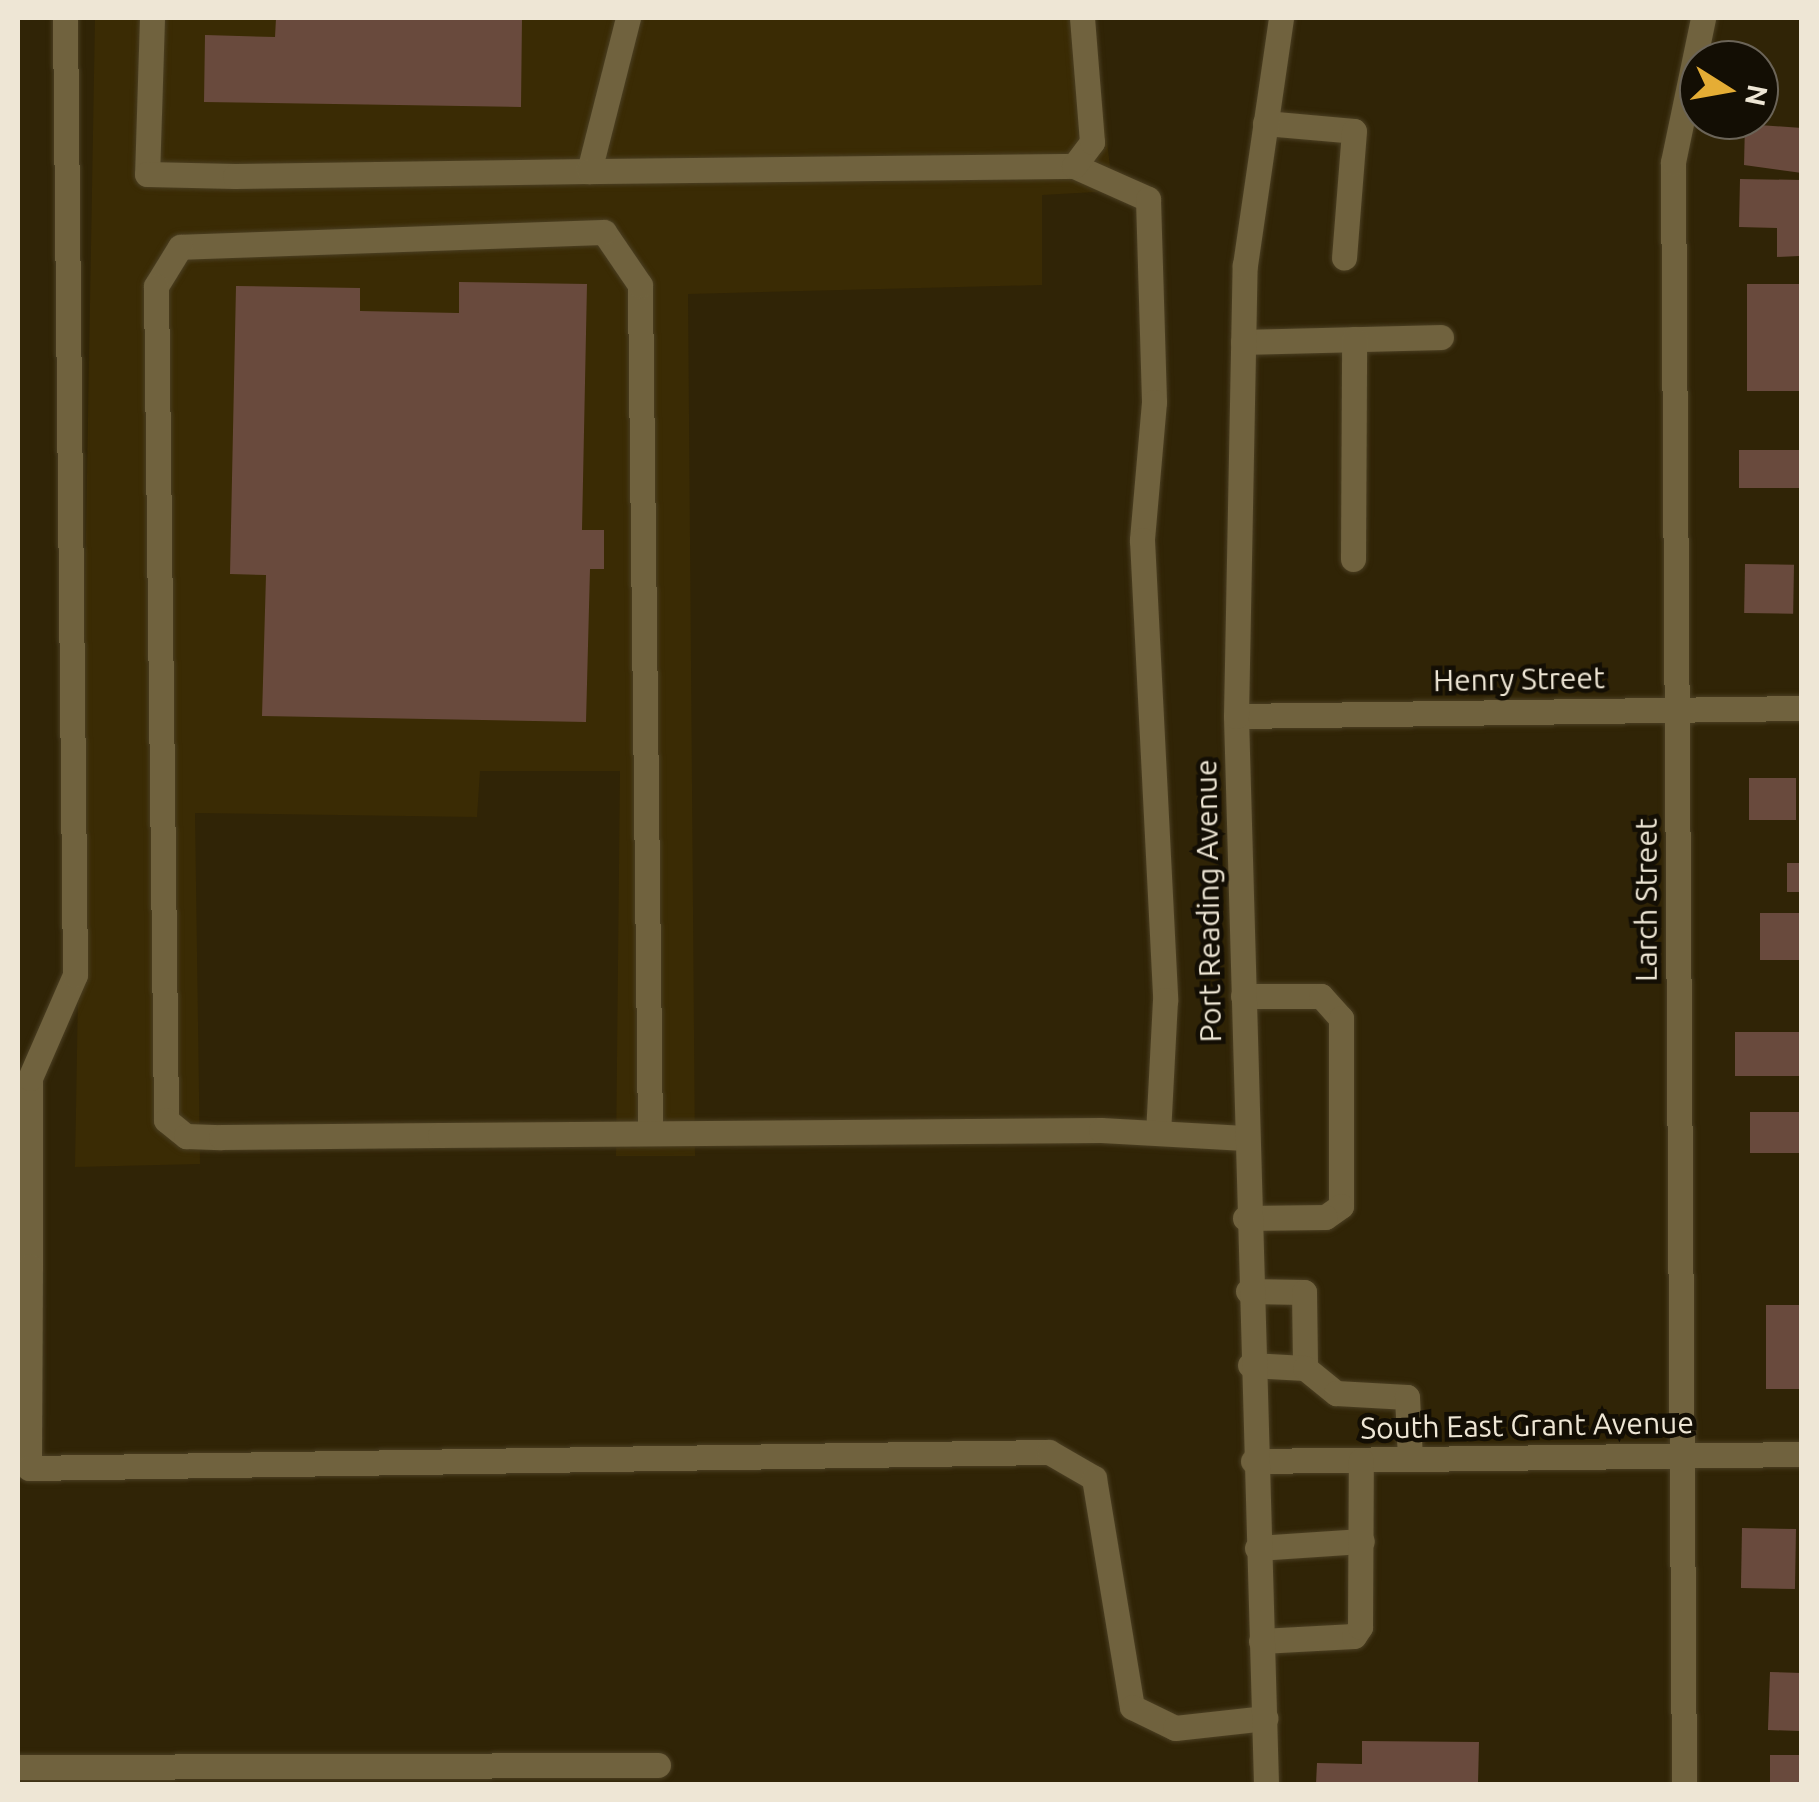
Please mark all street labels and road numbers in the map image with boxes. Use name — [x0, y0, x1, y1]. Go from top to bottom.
street label: Henry Street — [1433, 660, 1605, 698]
street label: Port Reading Avenue — [1188, 759, 1228, 1043]
street label: Larch Street — [1628, 818, 1664, 982]
street label: South East Grant Avenue — [1360, 1404, 1694, 1446]

